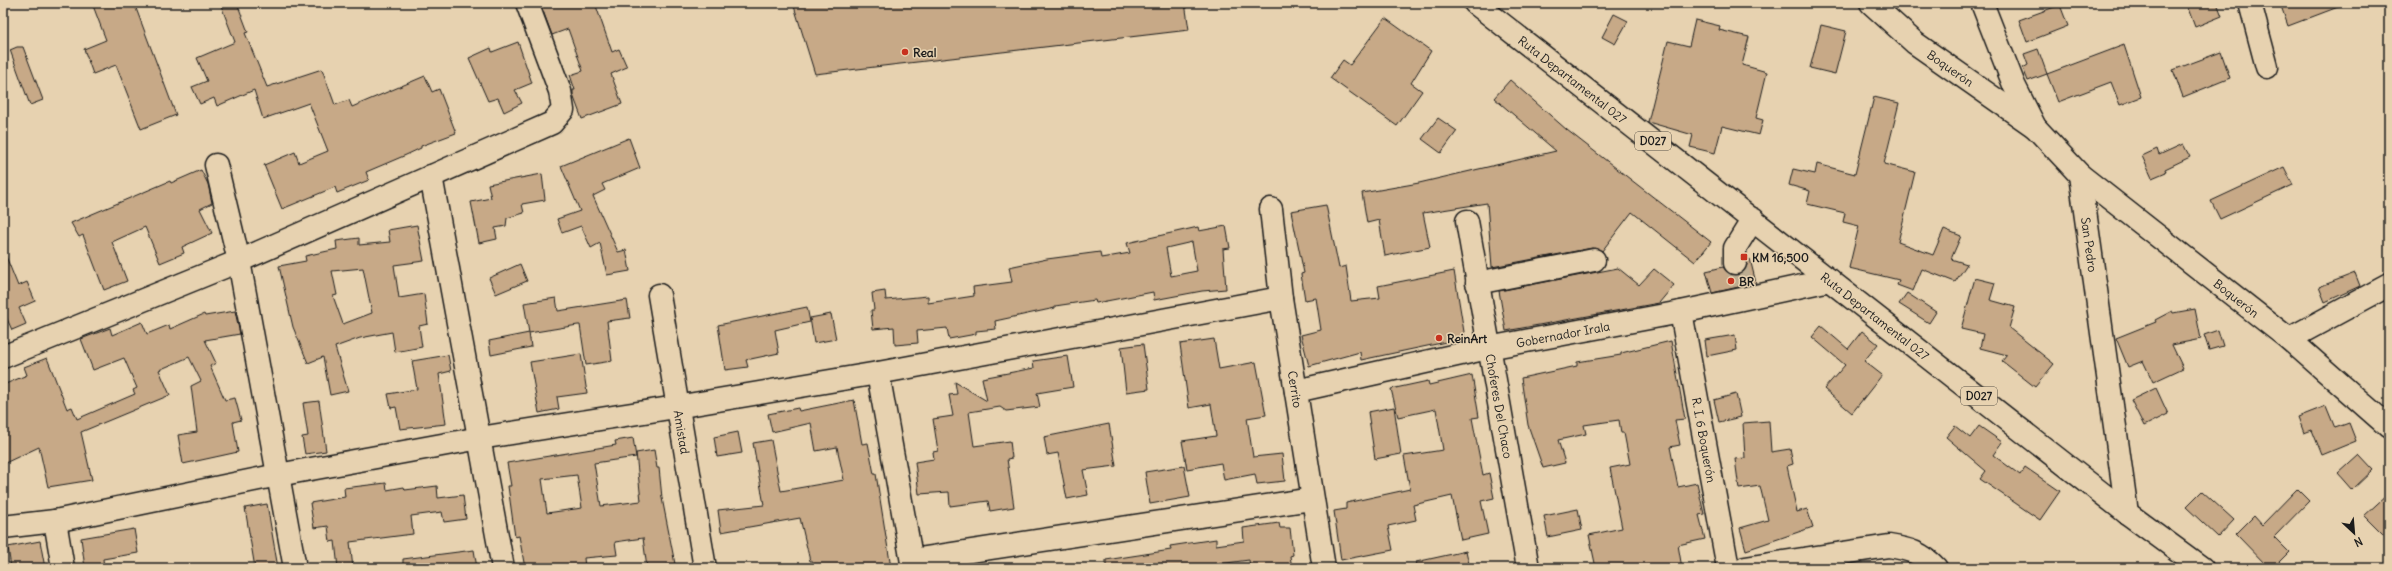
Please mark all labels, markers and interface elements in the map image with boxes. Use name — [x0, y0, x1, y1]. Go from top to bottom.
street label: Ruta Departamental 027 — [1515, 32, 1630, 127]
place label: Real — [913, 45, 937, 60]
marker: Real — [900, 47, 910, 57]
street label: Boquerón — [1925, 47, 1977, 89]
road number: D027 — [1635, 132, 1671, 150]
street label: San Pedro — [2078, 216, 2101, 273]
place label: KM 16,500 — [1752, 250, 1809, 265]
marker: KM 16,500 — [1739, 252, 1749, 262]
street label: Ruta Departamental 027 — [1818, 269, 1932, 363]
place label: BR — [1739, 274, 1755, 289]
marker: BR — [1726, 276, 1736, 286]
street label: Boquerón — [2211, 276, 2262, 320]
street label: Gobernador Irala — [1515, 318, 1611, 350]
place label: ReinArt — [1447, 331, 1488, 346]
marker: ReinArt — [1434, 333, 1444, 343]
street label: Choferes Del Chaco — [1483, 353, 1516, 460]
street label: Cerrito — [1285, 370, 1306, 409]
road number: D027 — [1961, 387, 1997, 405]
street label: R. I. 6 Boquerón — [1689, 396, 1720, 484]
street label: Amistad — [671, 409, 693, 455]
north arrow — [2334, 513, 2374, 553]
text: N — [2352, 534, 2365, 550]

